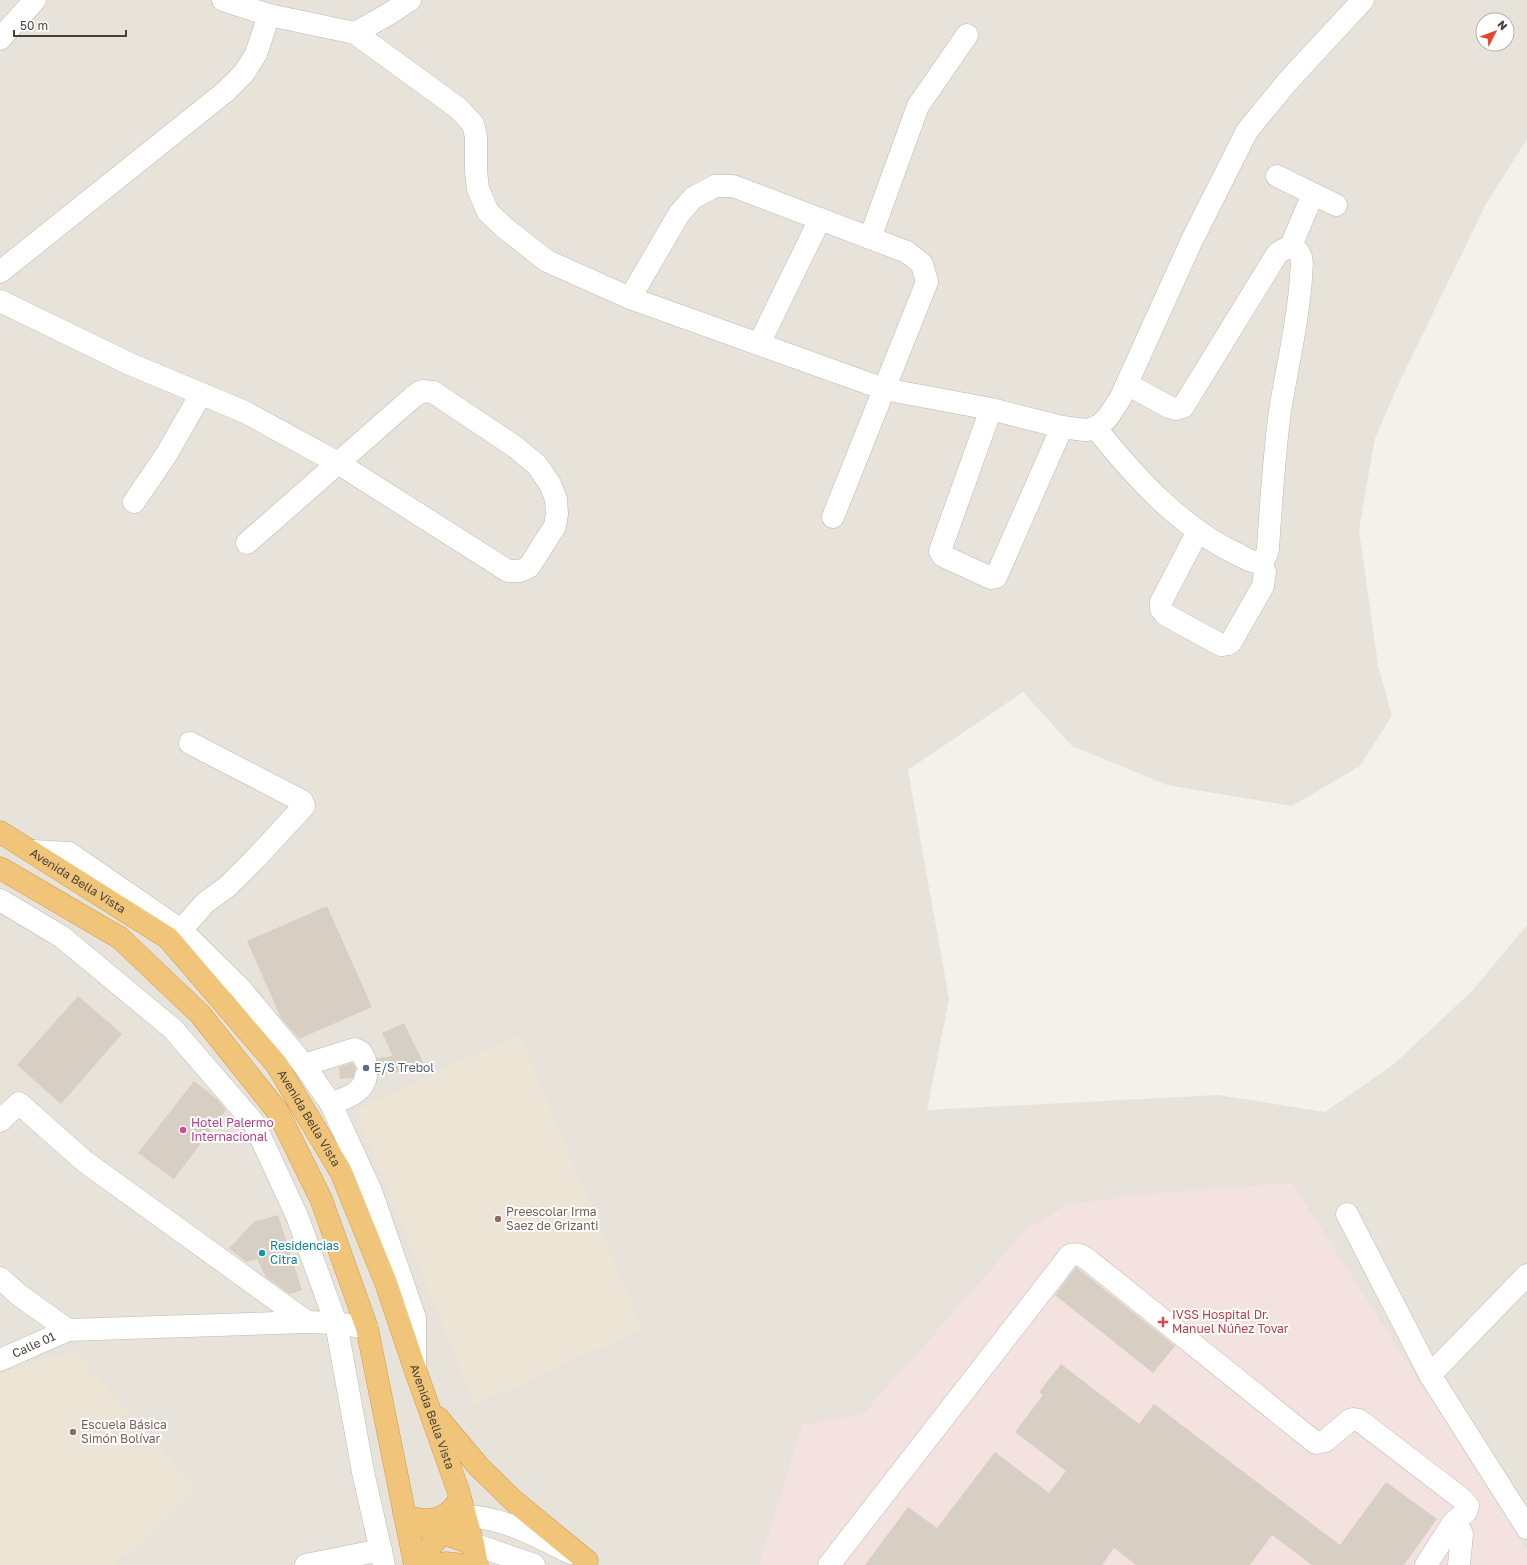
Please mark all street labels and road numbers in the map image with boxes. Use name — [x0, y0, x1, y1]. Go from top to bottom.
street label: Avenida Bella Vista — [27, 845, 129, 916]
street label: Avenida Bella Vista — [275, 1067, 344, 1169]
street label: Calle 01 — [10, 1328, 58, 1361]
street label: Avenida Bella Vista — [407, 1362, 458, 1471]

